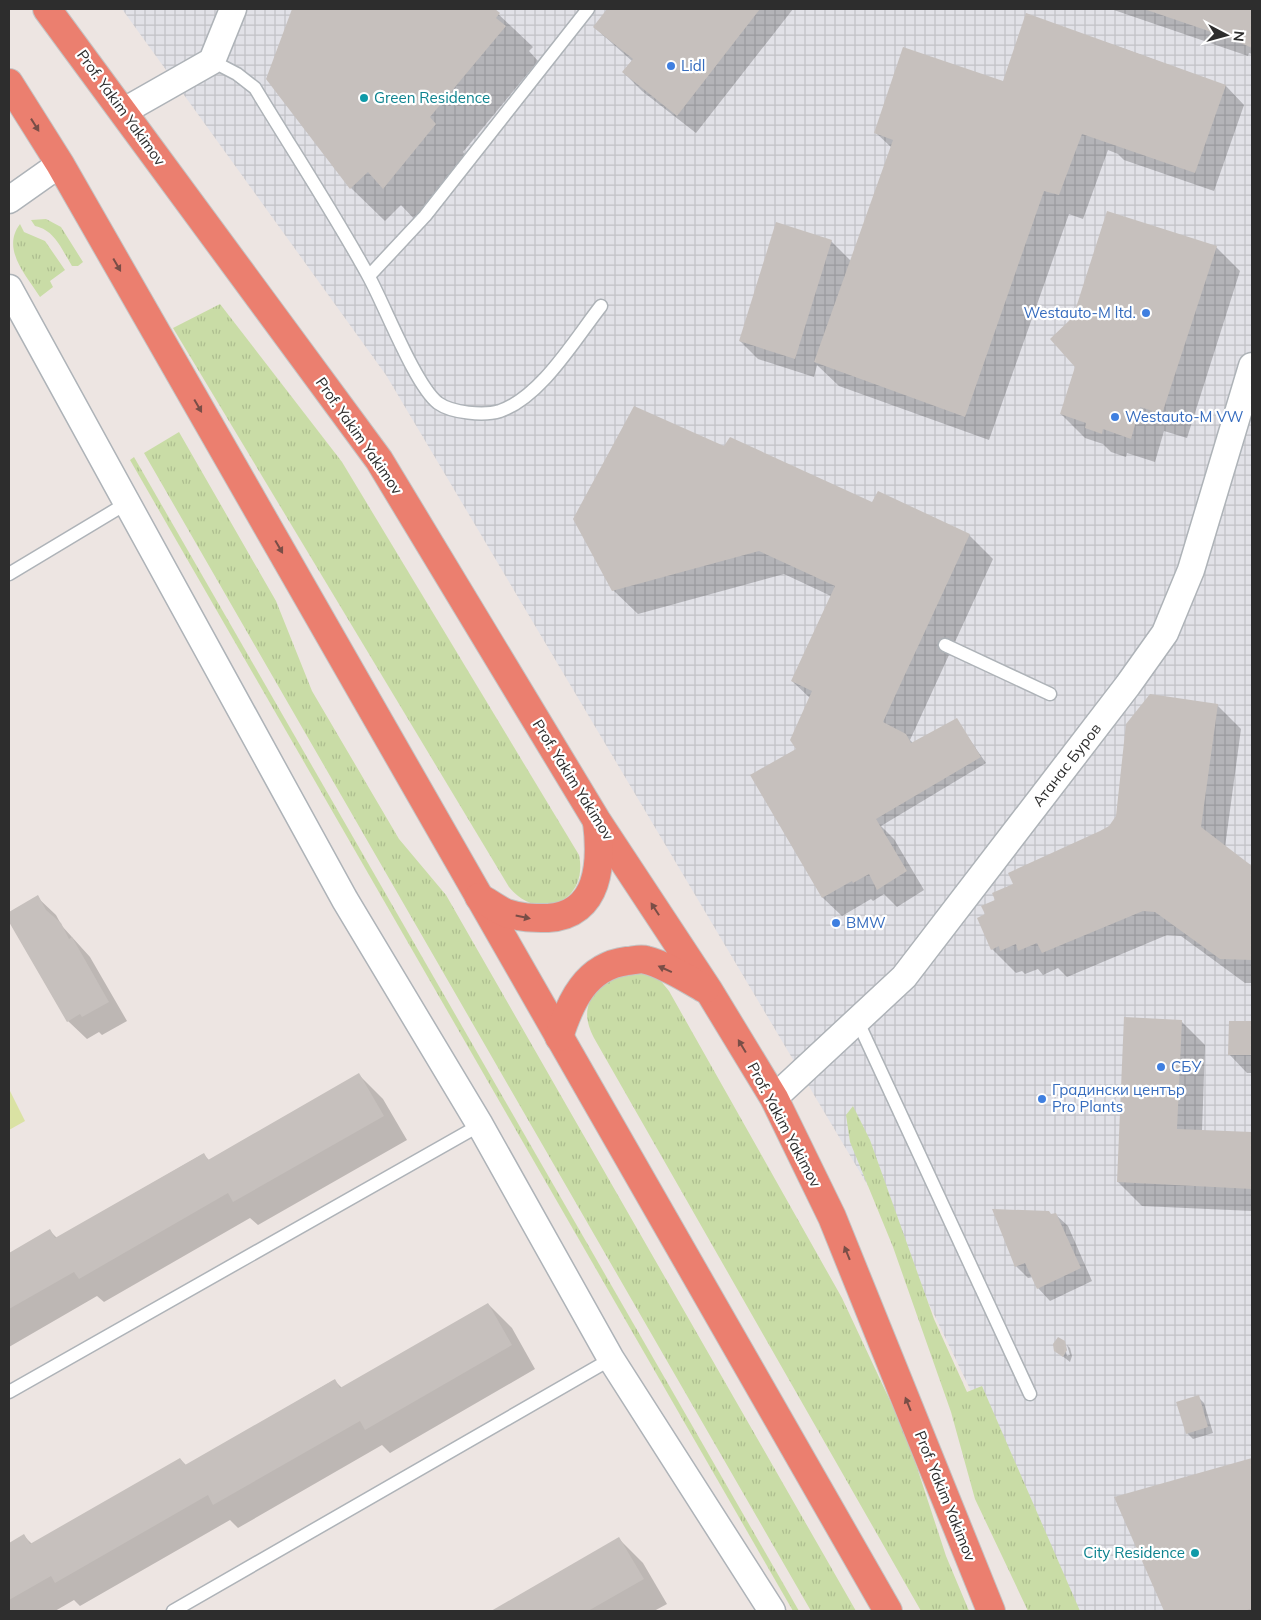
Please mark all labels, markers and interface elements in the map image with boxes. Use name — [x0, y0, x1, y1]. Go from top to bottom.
north arrow — [1201, 10, 1251, 60]
text: N — [1229, 30, 1248, 43]
street label: Prof. Yakim Yakimov — [73, 46, 170, 169]
place label: Lidl — [681, 56, 705, 75]
marker: Lidl — [665, 60, 677, 72]
place label: Green Residence — [374, 88, 490, 107]
marker: Green Residence — [358, 92, 370, 104]
one-way arrow — [30, 118, 39, 131]
one-way arrow — [113, 258, 122, 271]
place label: Westauto-M ltd. — [1023, 303, 1136, 322]
marker: Westauto-M ltd. — [1140, 307, 1152, 319]
street label: Prof. Yakim Yakimov — [312, 373, 407, 498]
one-way arrow — [194, 398, 202, 413]
place label: Westauto-M VW — [1125, 407, 1244, 426]
marker: Westauto-M VW — [1109, 411, 1121, 423]
one-way arrow — [274, 540, 283, 553]
street label: Prof. Yakim Yakimov — [529, 716, 618, 844]
street label: Атанас Буров — [1028, 719, 1105, 810]
one-way arrow — [650, 902, 659, 916]
one-way arrow — [516, 913, 532, 921]
place label: BMW — [846, 913, 886, 932]
marker: BMW — [830, 917, 842, 929]
one-way arrow — [658, 964, 672, 972]
one-way arrow — [737, 1039, 747, 1052]
place label: СБУ — [1171, 1057, 1201, 1076]
street label: Prof. Yakim Yakimov — [743, 1059, 825, 1190]
marker: СБУ — [1155, 1061, 1167, 1073]
place label: Градински център Pro Plants — [1052, 1080, 1185, 1116]
marker: Градински център Pro Plants — [1036, 1093, 1048, 1105]
one-way arrow — [843, 1245, 851, 1260]
one-way arrow — [903, 1397, 911, 1411]
street label: Prof. Yakim Yakimov — [911, 1428, 980, 1564]
place label: City Residence — [1083, 1543, 1185, 1562]
marker: City Residence — [1189, 1547, 1201, 1559]

